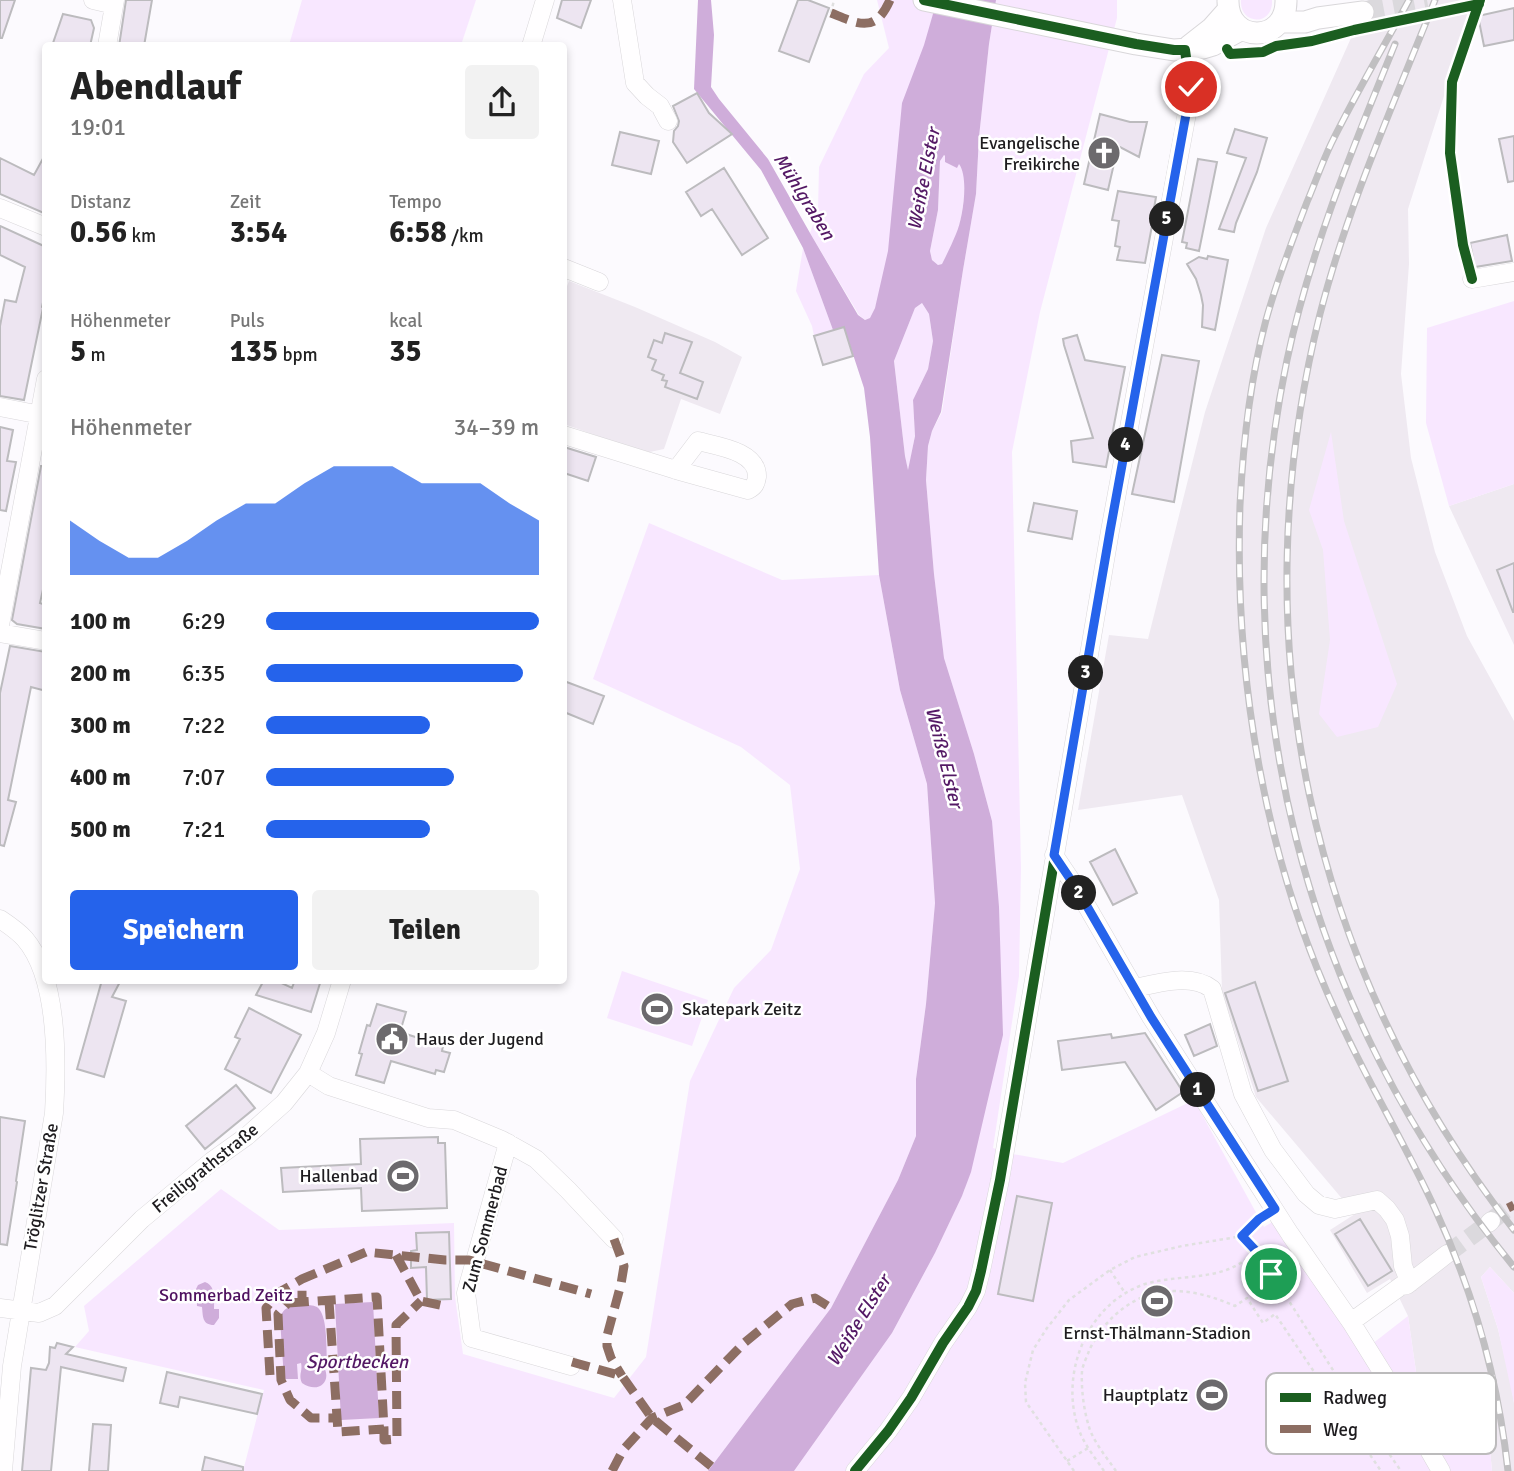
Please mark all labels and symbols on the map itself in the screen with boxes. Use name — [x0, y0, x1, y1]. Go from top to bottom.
pin — [1161, 57, 1221, 117]
water label: Weiße Elster — [902, 123, 946, 232]
place label: Evangelische Freikirche — [979, 132, 1080, 175]
church icon: Evangelische Freikirche — [1085, 134, 1123, 172]
water label: Mühlgraben — [768, 149, 841, 245]
pin: 5 — [1150, 202, 1184, 236]
pin: 4 — [1108, 428, 1144, 462]
pin: 3 — [1068, 656, 1104, 690]
water label: Weiße Elster — [920, 704, 969, 813]
pin: 2 — [1062, 876, 1096, 910]
sports icon: Skatepark Zeitz — [638, 990, 676, 1028]
place label: Skatepark Zeitz — [682, 998, 801, 1020]
public building icon: Haus der Jugend — [373, 1020, 411, 1058]
place label: Haus der Jugend — [416, 1028, 544, 1050]
pin: 1 — [1180, 1072, 1216, 1108]
street label: Freiligrathstraße — [147, 1118, 263, 1218]
street label: Tröglitzer Straße — [19, 1121, 63, 1253]
sports icon: Hallenbad — [384, 1157, 422, 1195]
street label: Zum Sommerbad — [458, 1164, 512, 1294]
place label: Hallenbad — [300, 1165, 378, 1187]
pin — [1241, 1244, 1301, 1304]
water label: Weiße Elster — [821, 1268, 898, 1371]
sports icon: Ernst-Thälmann-Stadion — [1138, 1282, 1176, 1320]
park label: Sommerbad Zeitz — [159, 1284, 293, 1306]
place label: Ernst-Thälmann-Stadion — [1063, 1322, 1251, 1344]
water label: Sportbecken — [306, 1350, 409, 1374]
legend — [1266, 1373, 1496, 1454]
sports icon: Hauptplatz — [1193, 1376, 1231, 1414]
place label: Hauptplatz — [1103, 1384, 1188, 1406]
text: Radweg — [1323, 1386, 1387, 1410]
text: Weg — [1323, 1418, 1358, 1442]

